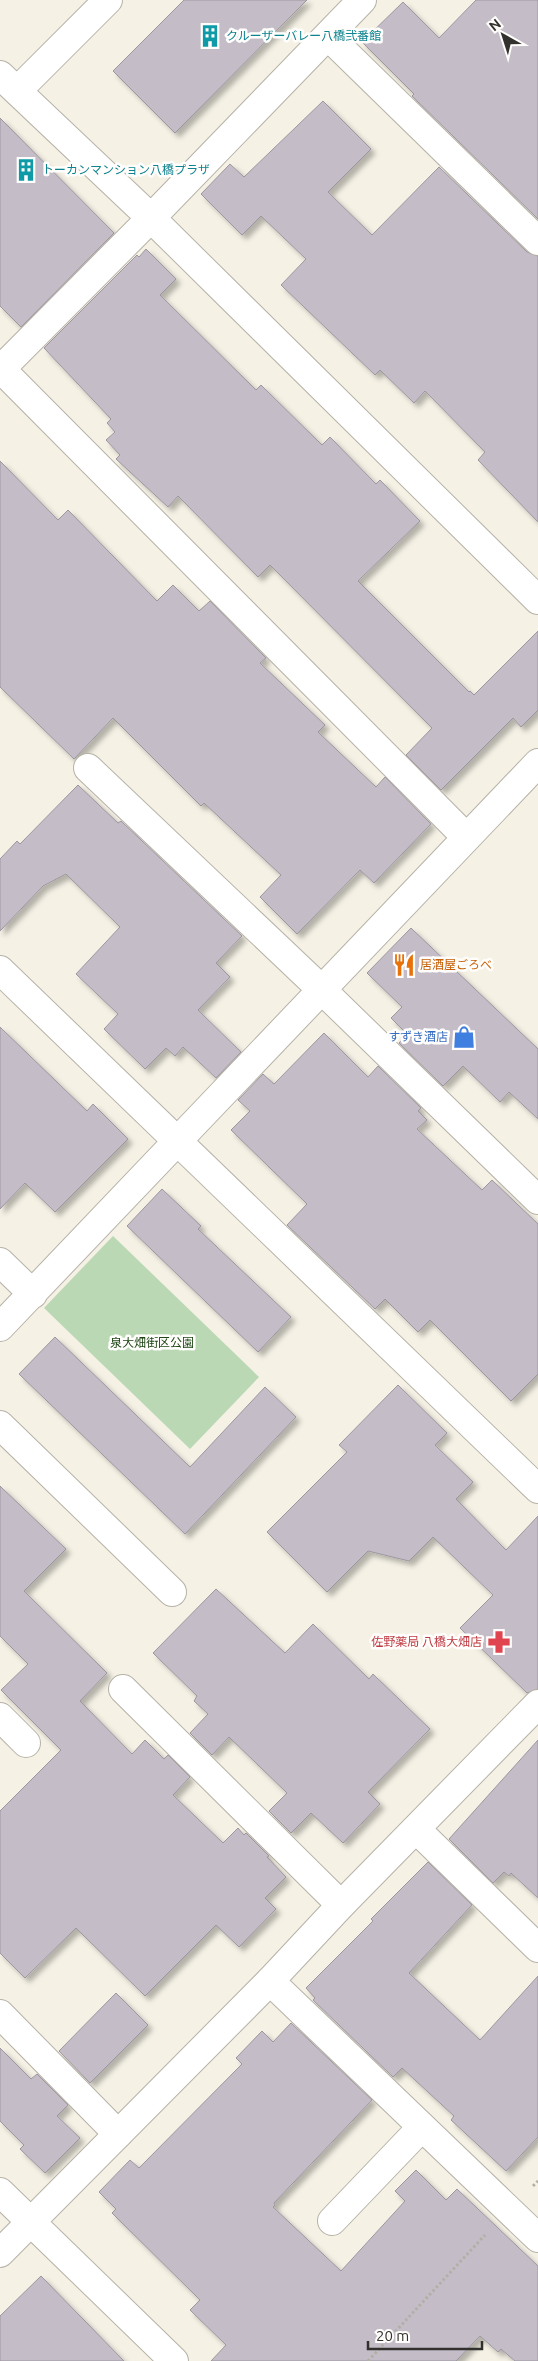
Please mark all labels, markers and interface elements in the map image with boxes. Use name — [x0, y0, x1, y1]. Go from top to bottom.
north arrow — [478, 10, 528, 60]
text: N — [486, 15, 504, 34]
building icon: クルーザーバレー八橋弐番館 — [197, 23, 223, 49]
place label: クルーザーバレー八橋弐番館 — [226, 29, 381, 42]
building icon: トーカンマンション八橋プラザ — [13, 157, 39, 183]
place label: トーカンマンション八橋プラザ — [42, 163, 210, 176]
restaurant icon: 居酒屋ごろべ — [391, 952, 417, 978]
place label: 居酒屋ごろべ — [420, 958, 492, 971]
shop icon: すずき酒店 — [451, 1024, 477, 1050]
place label: すずき酒店 — [388, 1030, 448, 1043]
park label: 泉大畑街区公園 — [110, 1336, 194, 1349]
pharmacy icon: 佐野薬局 八橋大畑店 — [486, 1629, 512, 1655]
place label: 佐野薬局 八橋大畑店 — [371, 1635, 482, 1648]
scale bar — [368, 2318, 482, 2350]
text: 20 m — [376, 2327, 409, 2344]

